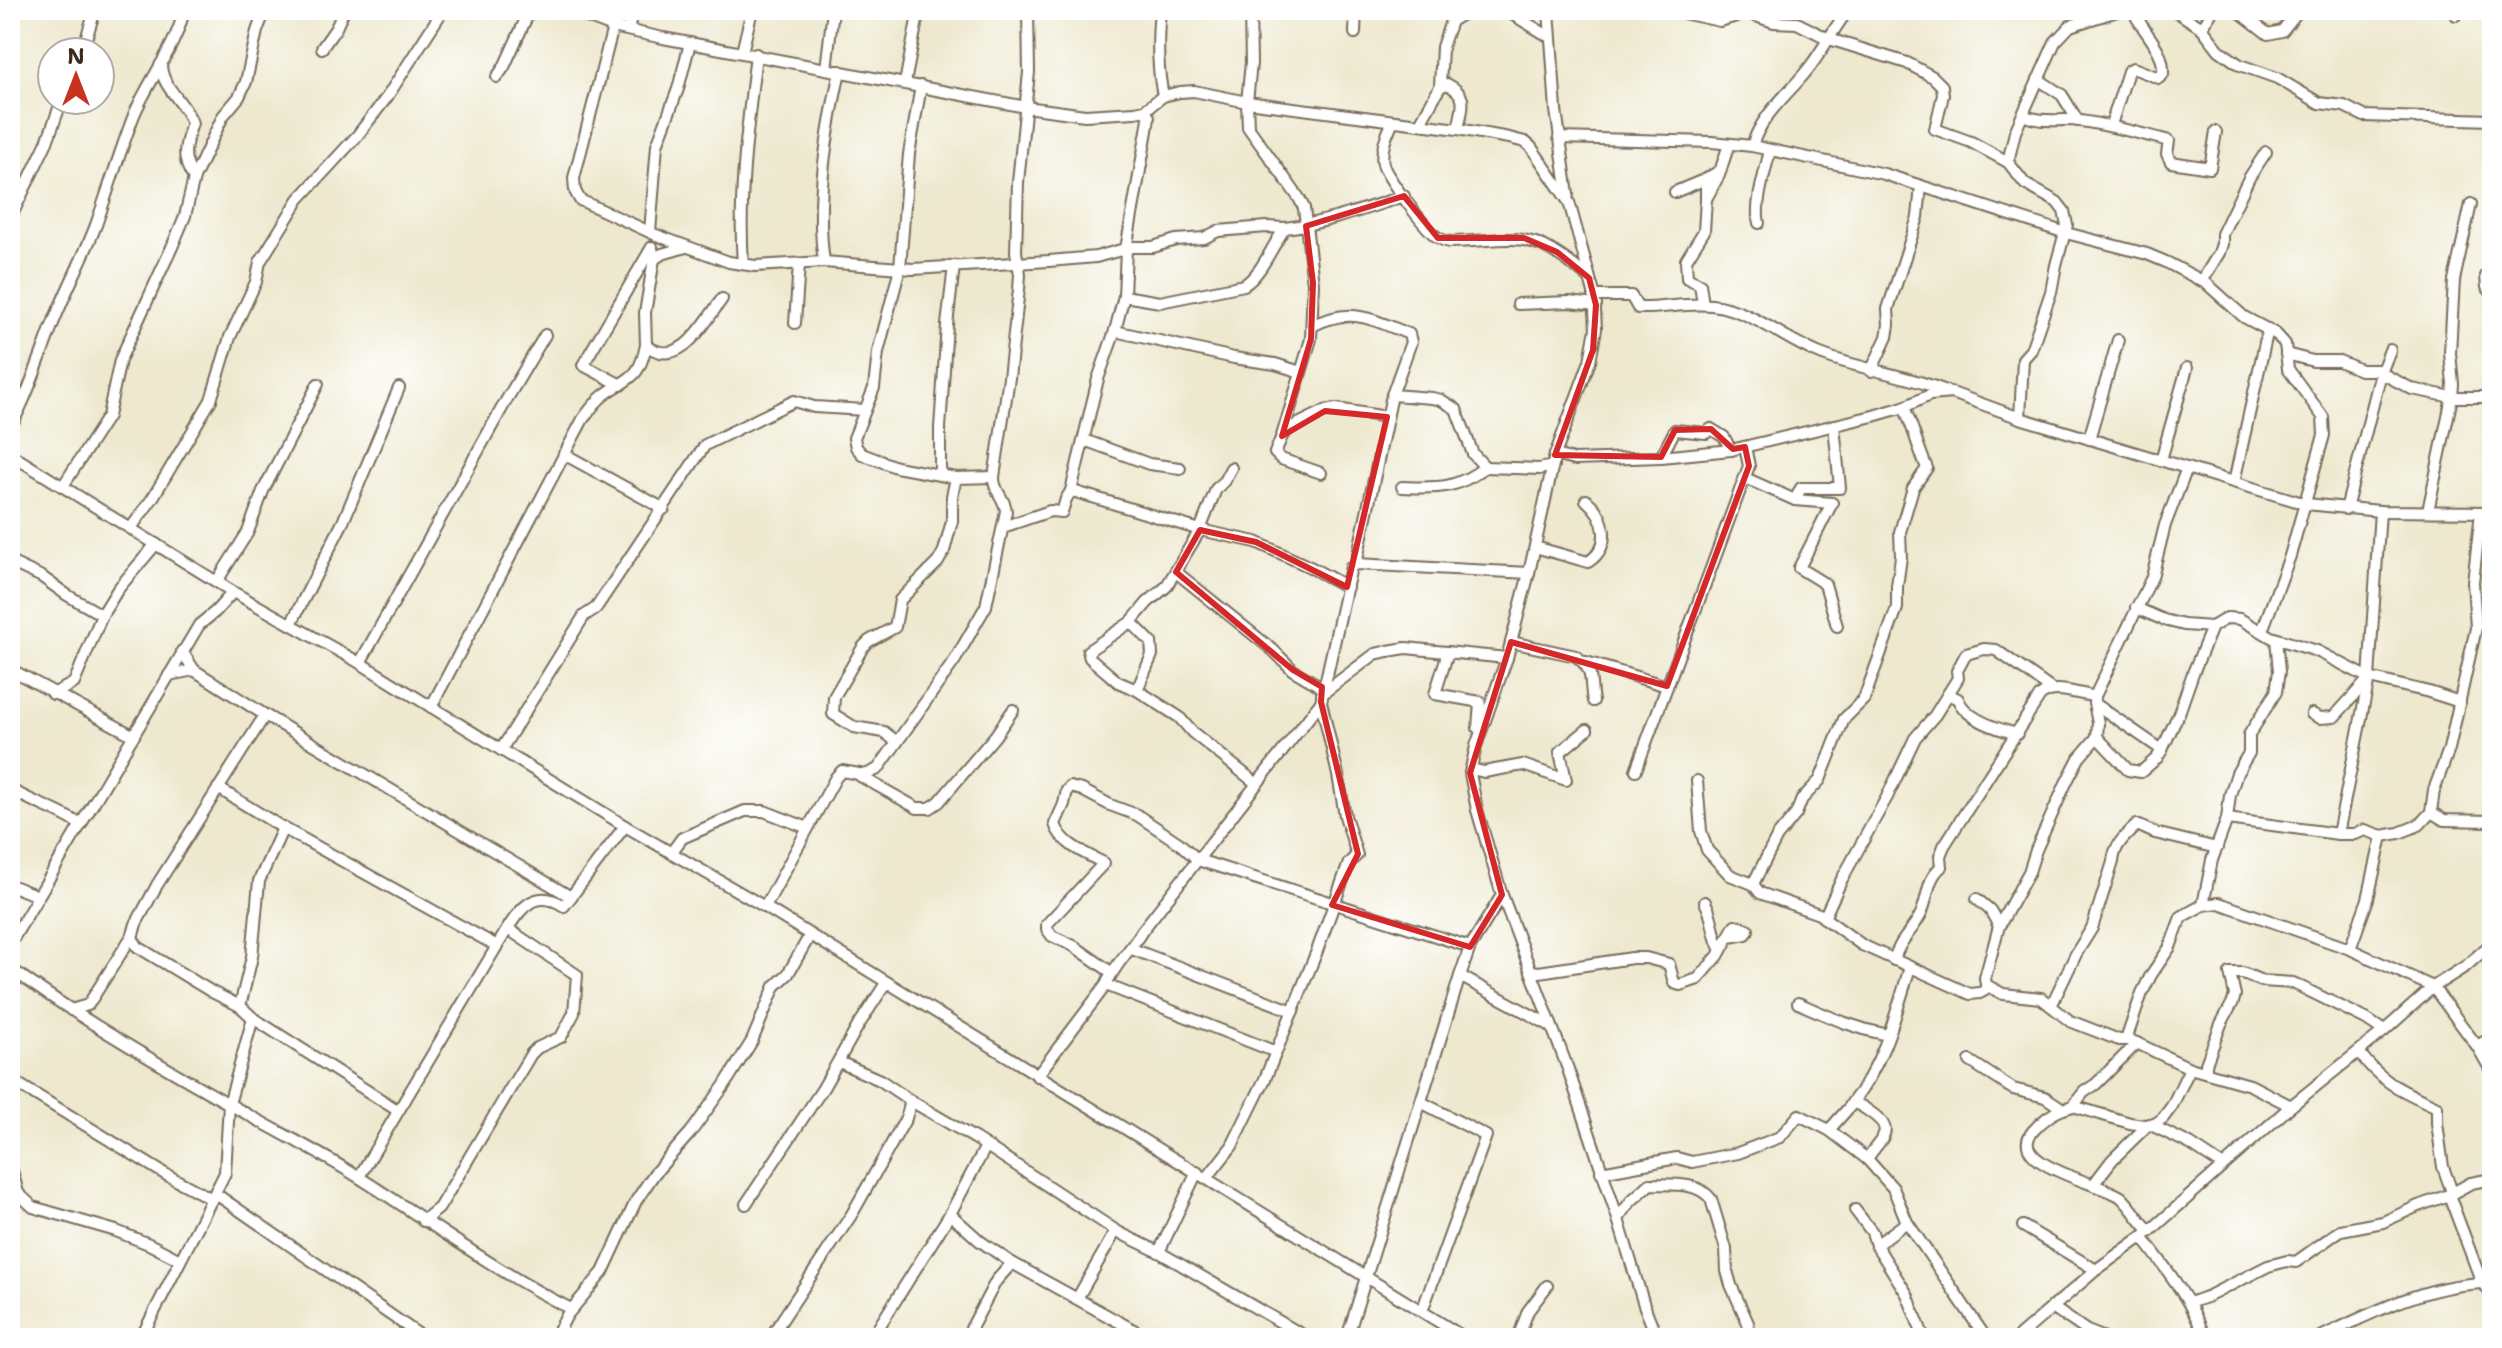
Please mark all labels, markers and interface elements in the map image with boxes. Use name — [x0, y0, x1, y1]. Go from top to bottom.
north arrow — [36, 36, 116, 116]
text: N — [67, 42, 85, 71]

